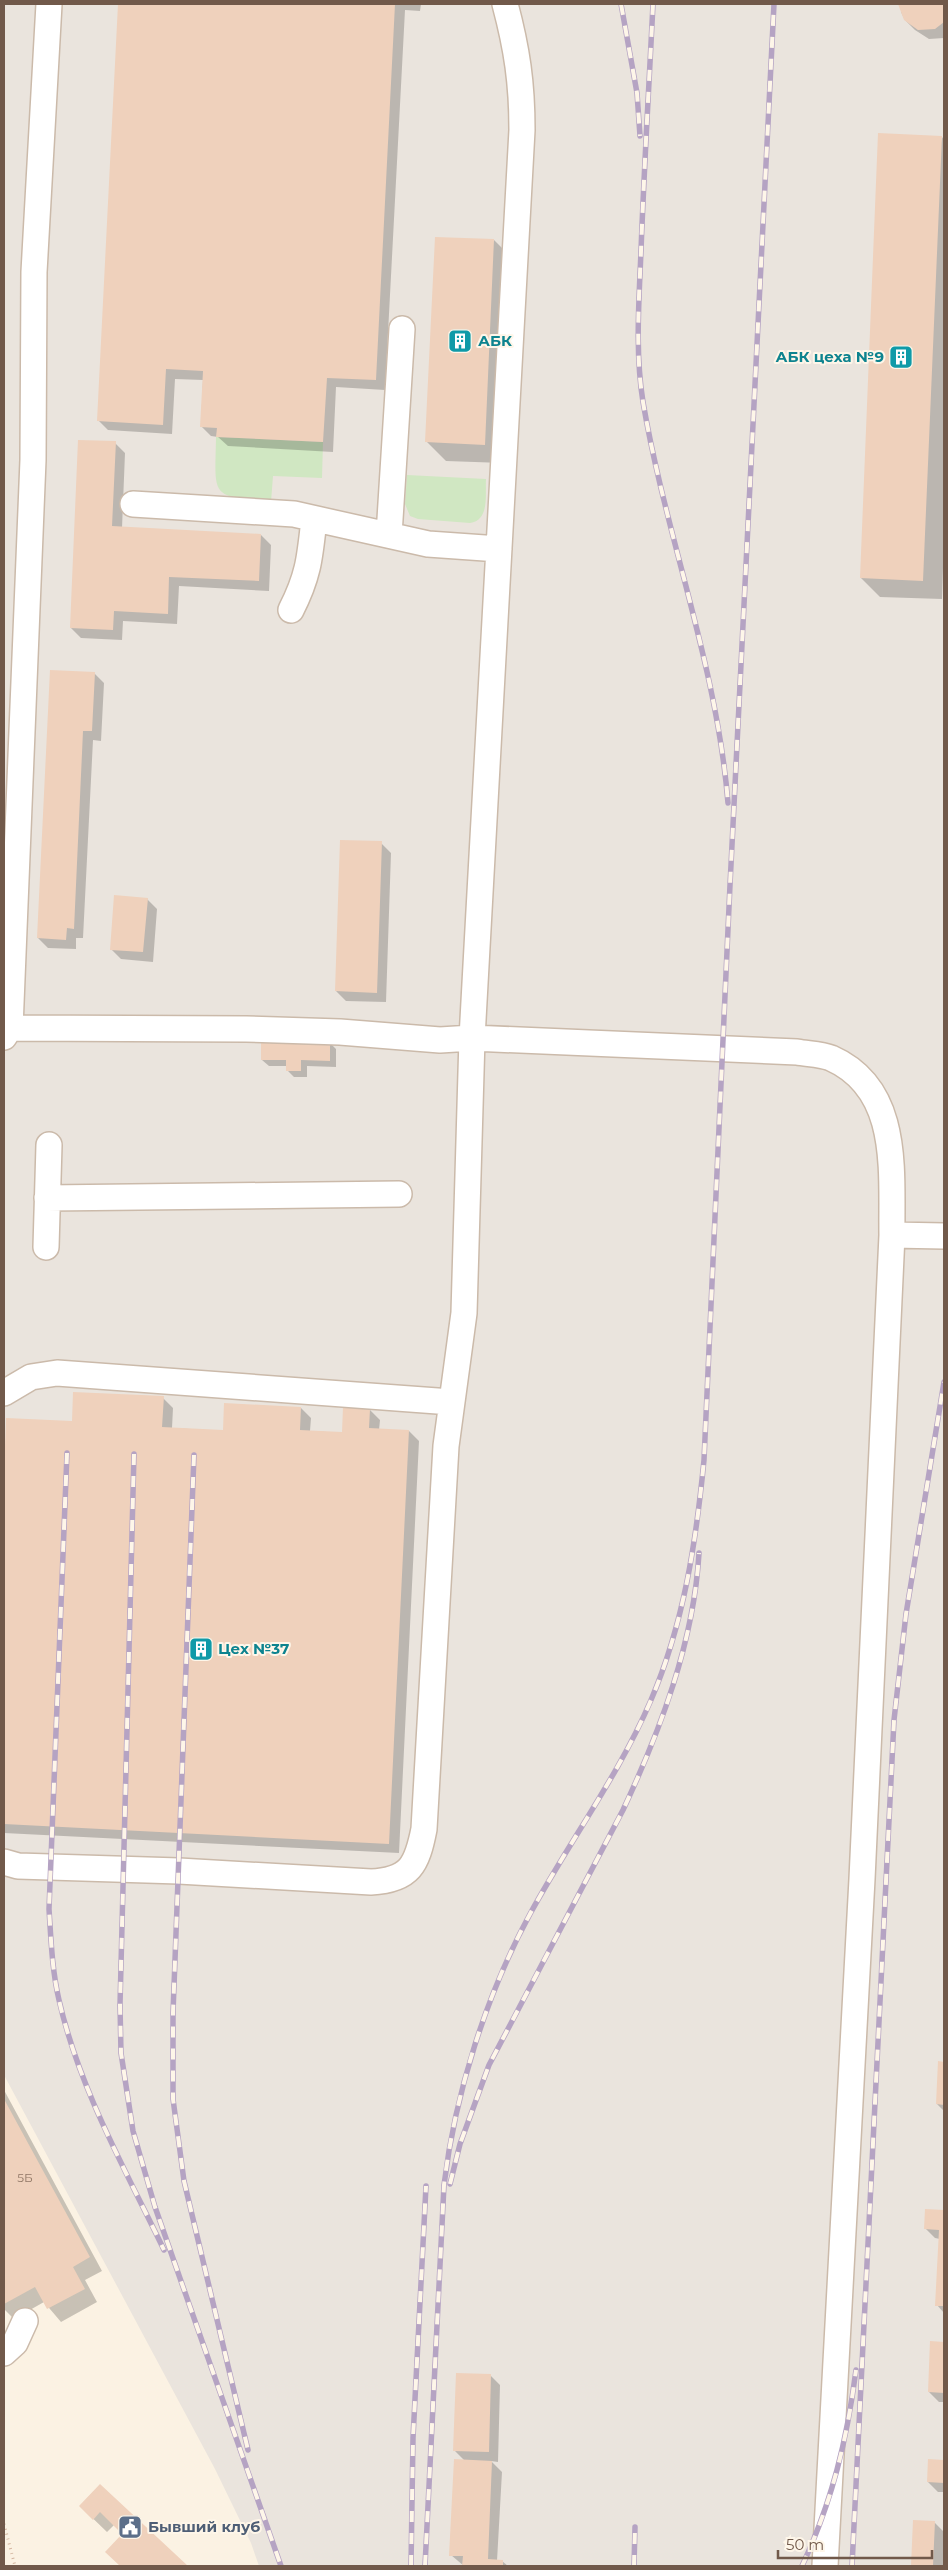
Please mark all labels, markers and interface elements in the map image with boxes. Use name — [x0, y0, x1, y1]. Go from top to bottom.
building icon: АБК — [447, 328, 473, 354]
place label: АБК — [478, 331, 512, 350]
building icon: АБК цеха №9 — [888, 344, 914, 370]
place label: АБК цеха №9 — [775, 347, 884, 366]
building icon: Цех №37 — [188, 1636, 214, 1662]
place label: Цех №37 — [218, 1639, 289, 1658]
house number: 5Б — [17, 2170, 33, 2185]
public building icon: Бывший клуб — [117, 2514, 143, 2540]
place label: Бывший клуб — [148, 2517, 260, 2536]
scale bar — [778, 2528, 932, 2560]
text: 50 m — [786, 2535, 824, 2554]

